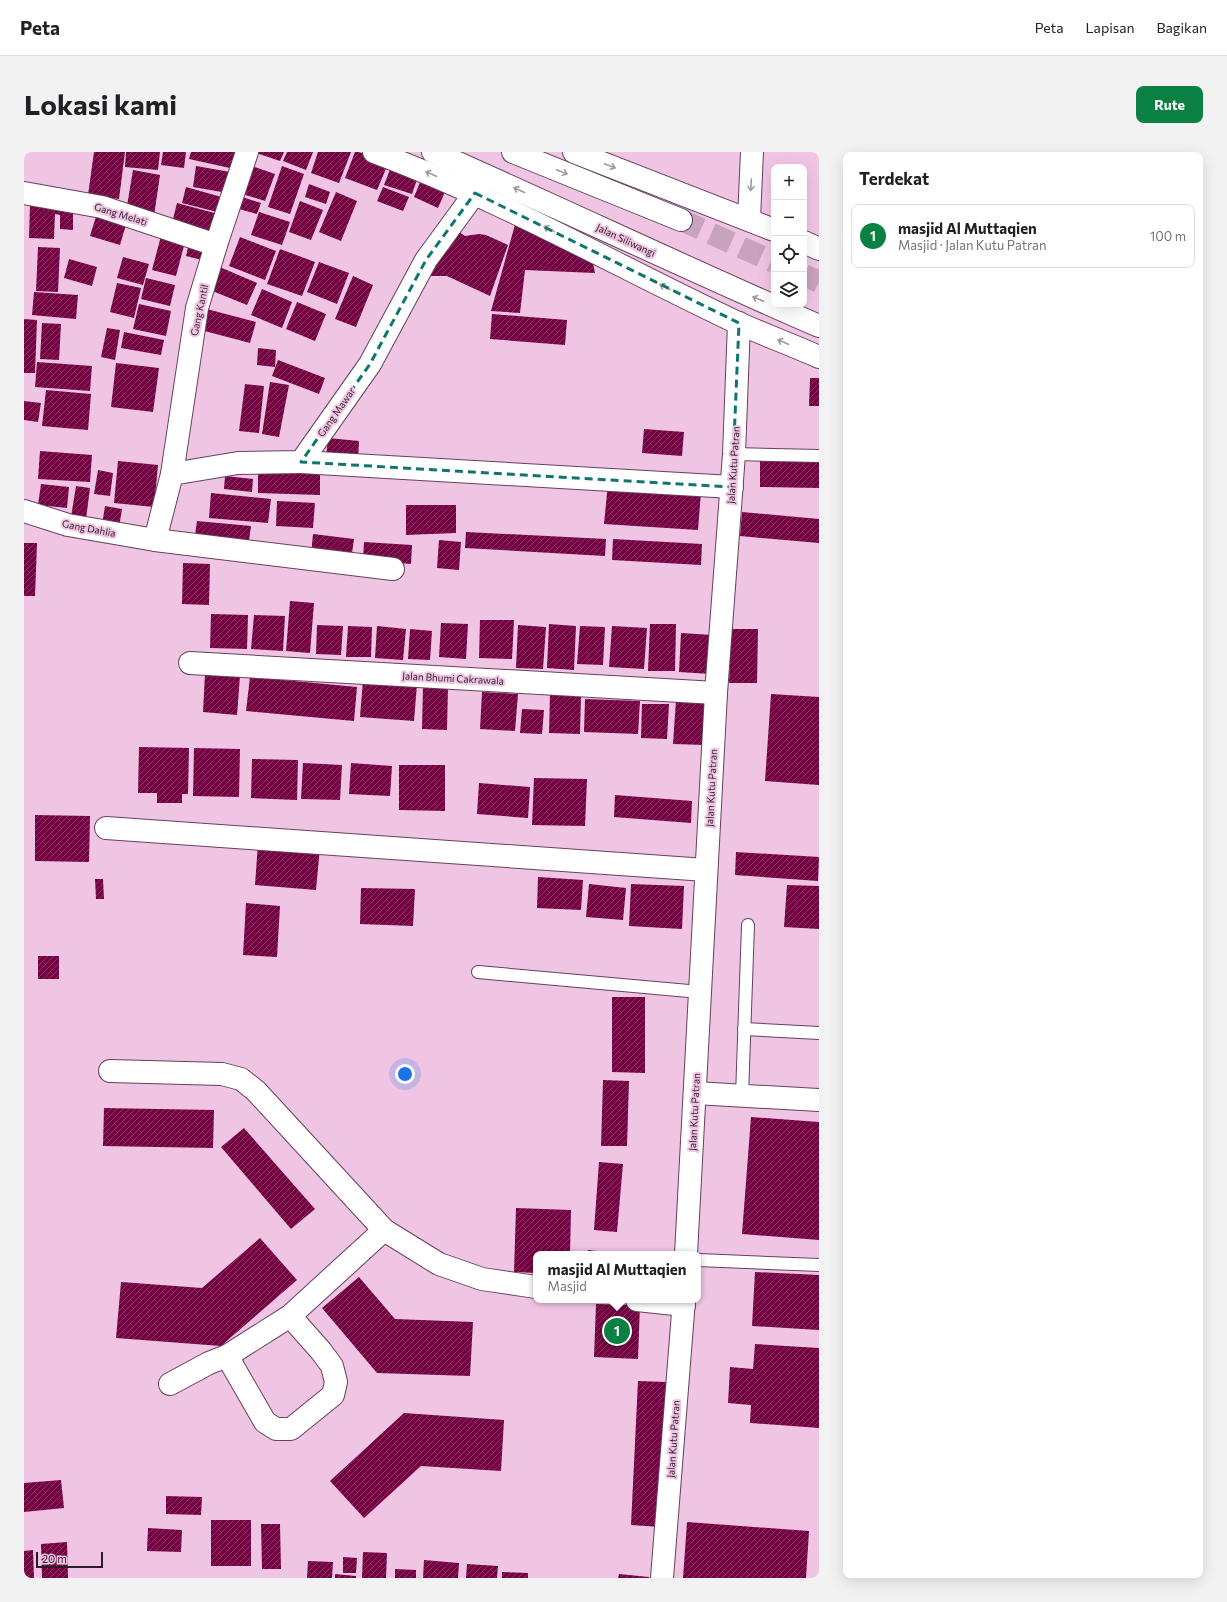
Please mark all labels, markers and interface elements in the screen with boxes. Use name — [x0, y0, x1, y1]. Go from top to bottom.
text: Peta — [20, 16, 60, 39]
text: Peta — [1035, 19, 1064, 36]
text: Lapisan — [1086, 19, 1135, 36]
text: Bagikan — [1157, 19, 1207, 36]
button: Rute — [1136, 86, 1203, 123]
text: Lokasi kami — [24, 87, 177, 121]
one-way arrow — [604, 162, 616, 170]
map controls — [771, 164, 807, 308]
button: + — [771, 164, 807, 200]
text: Terdekat — [859, 168, 929, 189]
one-way arrow — [555, 169, 567, 177]
one-way arrow — [425, 170, 437, 178]
one-way arrow — [747, 178, 754, 191]
one-way arrow — [514, 186, 526, 193]
street label: Gang Melati — [93, 200, 149, 228]
button: − — [771, 200, 807, 236]
text: masjid Al Muttaqien — [898, 219, 1037, 237]
street label: Jalan Siliwangi — [594, 221, 658, 259]
one-way arrow — [543, 225, 555, 232]
text: 1 — [870, 228, 876, 244]
text: 100 m — [1150, 228, 1186, 244]
button: locate — [771, 236, 807, 272]
text: Masjid · Jalan Kutu Patran — [898, 237, 1046, 253]
button: layers — [771, 272, 807, 308]
street label: Gang Kantil — [188, 283, 210, 337]
one-way arrow — [659, 283, 671, 290]
one-way arrow — [752, 295, 764, 303]
one-way arrow — [777, 337, 789, 345]
street label: Gang Mawar — [315, 385, 357, 439]
street label: Jalan Kutu Patran — [724, 426, 742, 504]
street label: Gang Dahlia — [61, 517, 117, 539]
street label: Jalan Bhumi Cakrawala — [402, 669, 504, 687]
street label: Jalan Kutu Patran — [703, 749, 719, 827]
your location — [395, 1064, 415, 1084]
street label: Jalan Kutu Patran — [686, 1073, 702, 1151]
popup — [533, 1251, 701, 1303]
text: masjid Al Muttaqien — [548, 1260, 686, 1278]
text: Masjid — [548, 1278, 587, 1294]
pin: 1 — [604, 1316, 630, 1346]
street label: Jalan Kutu Patran — [664, 1400, 682, 1478]
scale bar — [36, 1550, 103, 1569]
text: 20 m — [42, 1552, 67, 1565]

